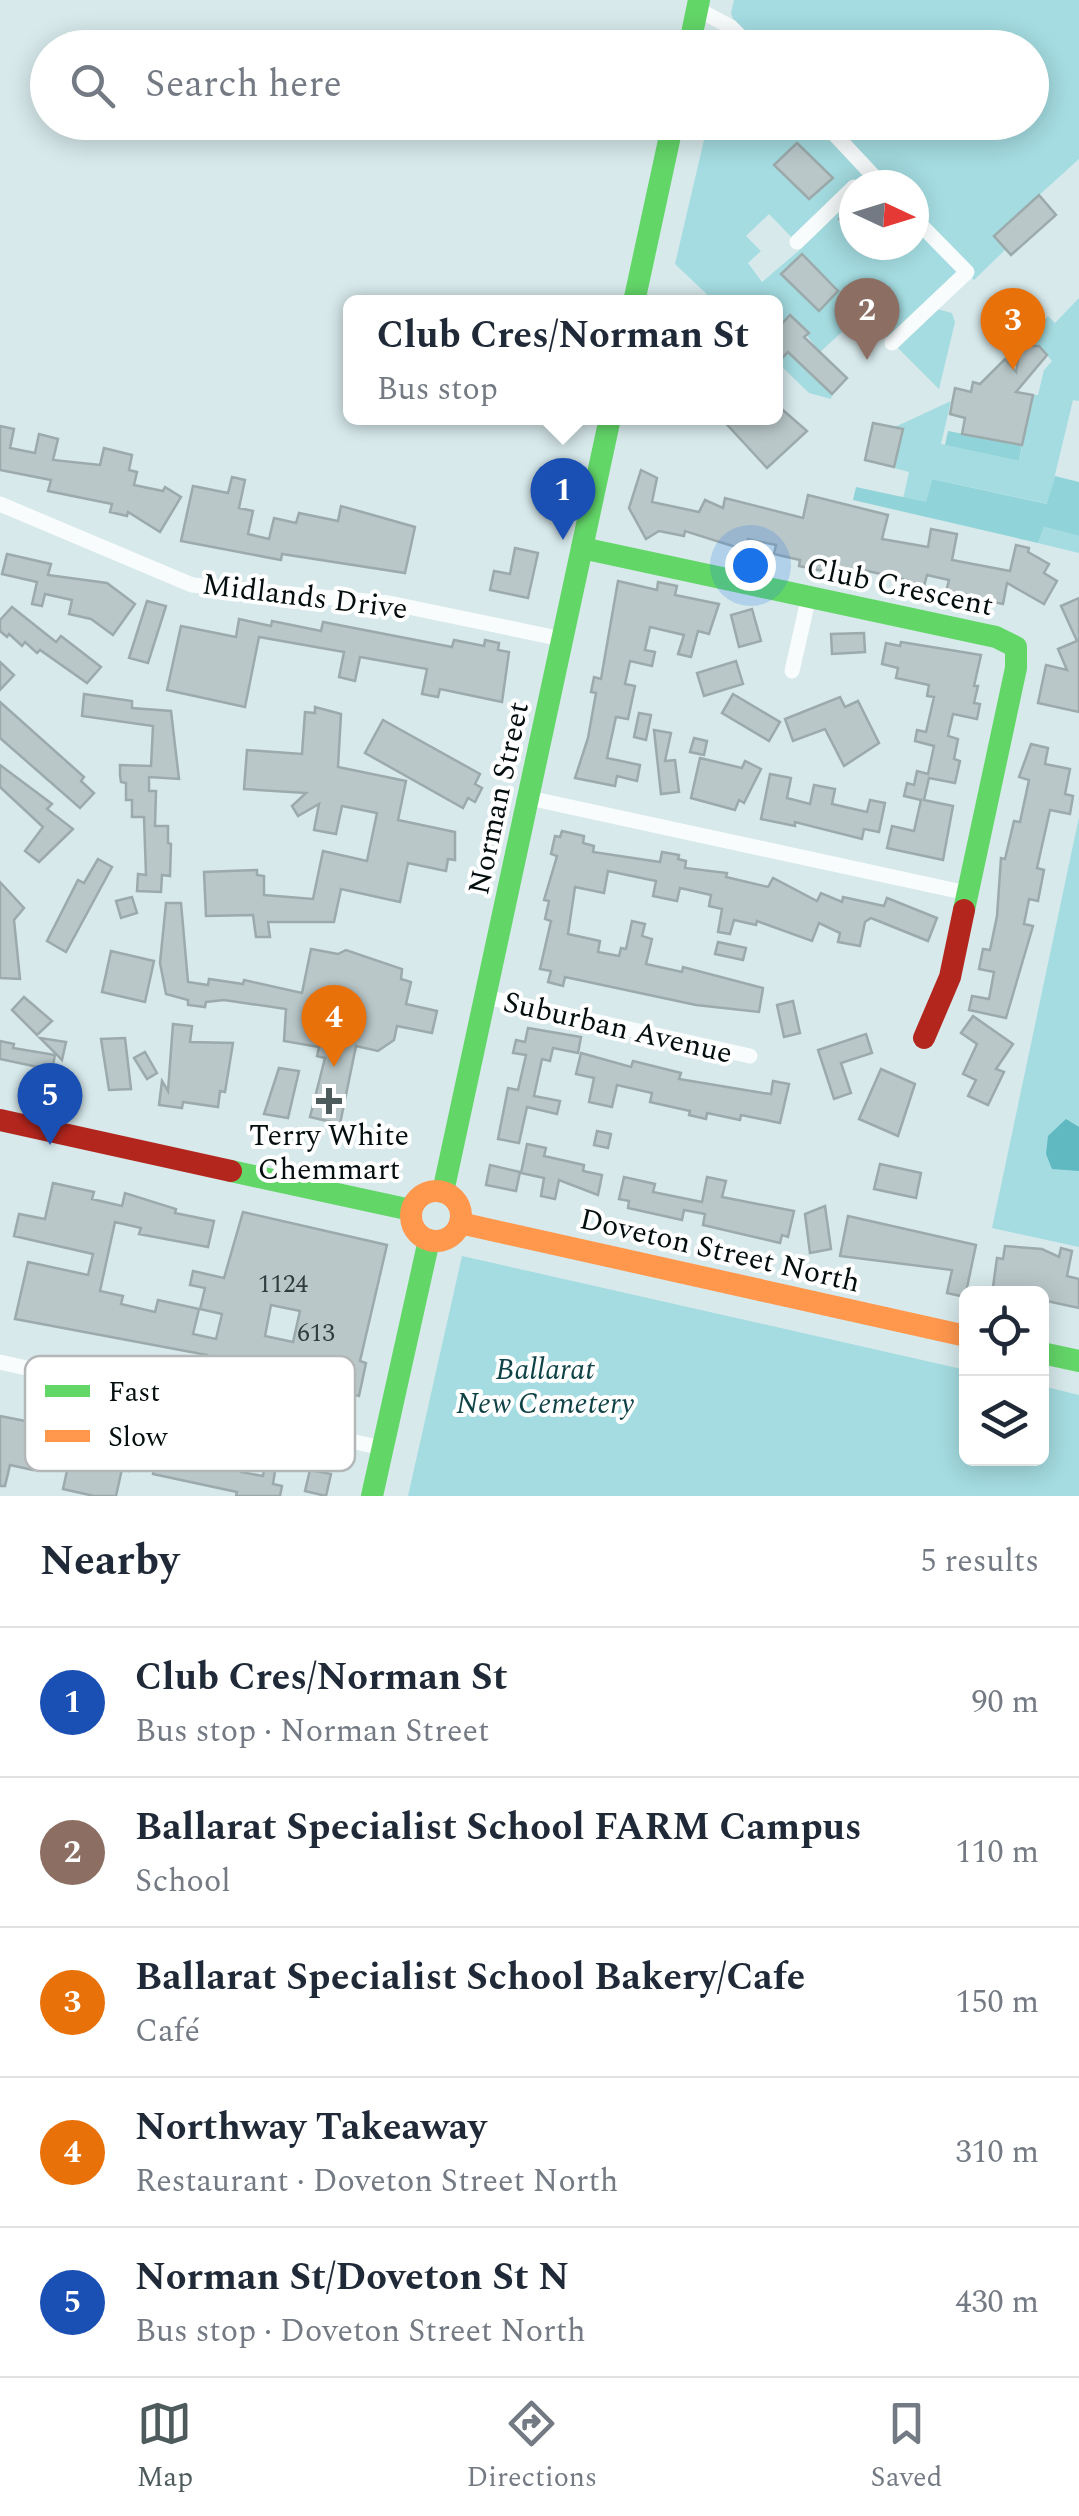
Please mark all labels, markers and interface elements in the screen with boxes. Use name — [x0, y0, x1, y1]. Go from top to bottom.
search box — [30, 30, 1049, 140]
text: Search here — [145, 56, 342, 114]
icon: search — [65, 58, 120, 113]
north arrow — [839, 170, 929, 260]
pin: 2 — [834, 278, 900, 360]
pin: 3 — [980, 288, 1046, 370]
popup — [343, 295, 783, 425]
text: Club Cres/Norman St — [377, 307, 749, 365]
text: Bus stop — [377, 365, 498, 414]
pin: 1 — [530, 458, 596, 540]
your location — [725, 540, 776, 591]
street label: Club Crescent — [802, 545, 997, 629]
street label: Midlands Drive — [200, 562, 410, 632]
street label: Norman Street — [456, 698, 542, 899]
street label: Suburban Avenue — [499, 979, 737, 1077]
pin: 4 — [302, 984, 366, 1067]
pin: 5 — [18, 1062, 82, 1145]
marker: Terry White Chemmart — [318, 1090, 340, 1112]
place label: Terry White Chemmart — [249, 1113, 409, 1193]
street label: Doveton Street North — [575, 1196, 865, 1306]
house number: 1124 — [258, 1266, 308, 1304]
map controls — [959, 1286, 1049, 1466]
button: locate — [959, 1286, 1049, 1376]
house number: 613 — [297, 1315, 335, 1353]
park label: Ballarat New Cemetery — [456, 1347, 635, 1427]
legend — [25, 1356, 355, 1471]
text: Fast — [108, 1371, 160, 1414]
button: layers — [959, 1376, 1049, 1466]
text: Slow — [108, 1416, 168, 1459]
text: Nearby — [40, 1530, 179, 1593]
text: 5 results — [920, 1537, 1039, 1586]
text: Club Cres/Norman St — [135, 1649, 508, 1707]
text: 1 — [64, 1678, 81, 1727]
text: 90 m — [971, 1678, 1039, 1727]
text: Bus stop · Norman Street — [135, 1707, 489, 1756]
text: Ballarat Specialist School FARM Campus — [135, 1799, 862, 1857]
text: 2 — [64, 1828, 81, 1877]
text: 110 m — [955, 1828, 1039, 1877]
text: School — [135, 1857, 231, 1906]
text: Ballarat Specialist School Bakery/Cafe — [135, 1949, 805, 2007]
text: 3 — [64, 1978, 81, 2027]
text: 150 m — [955, 1978, 1039, 2027]
text: Café — [135, 2007, 200, 2056]
text: Northway Takeaway — [135, 2099, 486, 2157]
text: 4 — [64, 2128, 81, 2177]
text: 310 m — [955, 2128, 1039, 2177]
text: Restaurant · Doveton Street North — [135, 2157, 618, 2206]
text: Norman St/Doveton St N — [135, 2249, 569, 2307]
text: 5 — [64, 2278, 81, 2327]
text: 430 m — [955, 2278, 1039, 2327]
text: Bus stop · Doveton Street North — [135, 2307, 586, 2356]
tab: Map — [137, 2396, 193, 2499]
tab: Directions — [466, 2396, 597, 2499]
tab: Saved — [871, 2396, 942, 2499]

